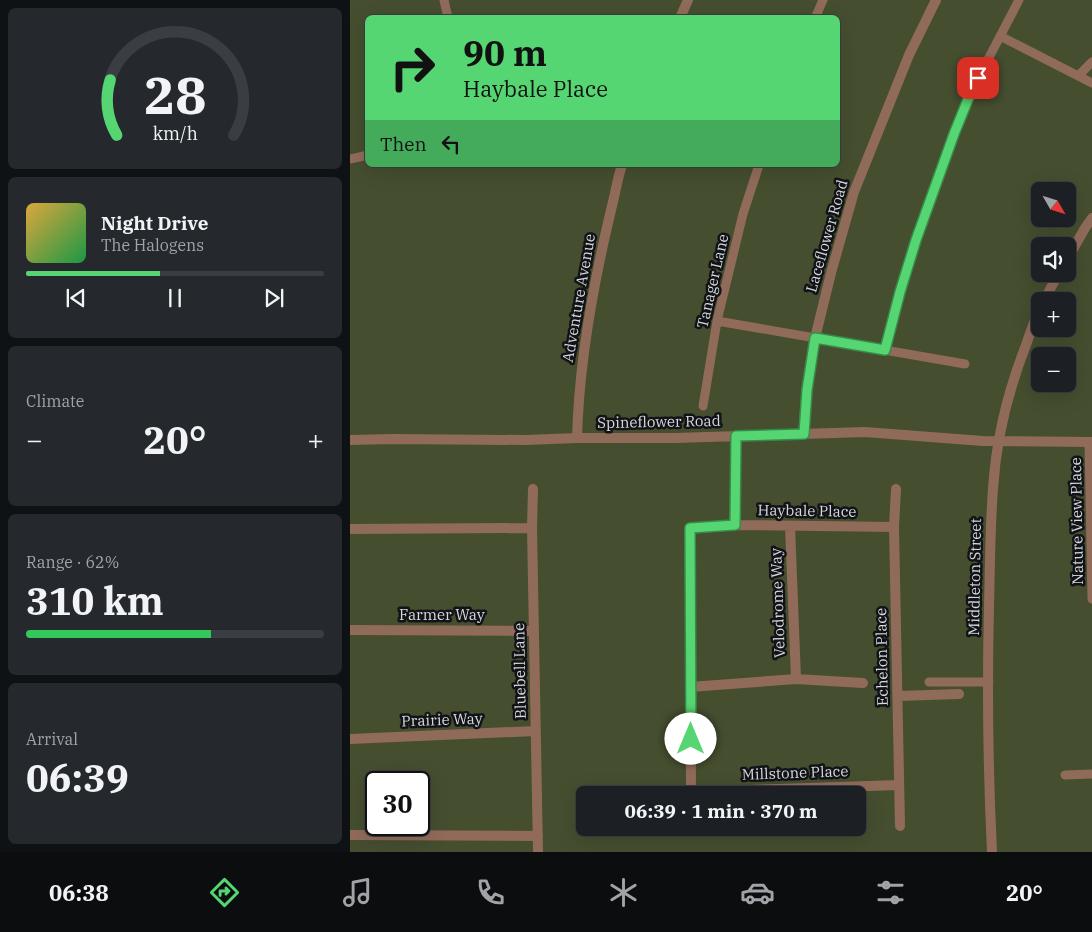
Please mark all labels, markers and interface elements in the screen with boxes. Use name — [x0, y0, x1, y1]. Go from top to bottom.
text: 90 m — [463, 30, 547, 76]
icon: right — [380, 35, 445, 100]
pin — [957, 57, 999, 99]
text: 28 — [144, 61, 206, 128]
icon: arrive — [964, 64, 992, 92]
text: Haybale Place — [463, 74, 608, 103]
text: km/h — [152, 122, 198, 145]
icon: left — [437, 130, 465, 158]
text: Then — [380, 132, 427, 156]
street label: Laceflower Road — [801, 177, 852, 294]
north arrow — [1031, 182, 1076, 228]
map controls — [1031, 182, 1076, 392]
text: Night Drive — [101, 211, 209, 235]
street label: Adventure Avenue — [558, 232, 599, 364]
street label: Tanager Lane — [692, 232, 733, 330]
text: The Halogens — [101, 235, 204, 255]
button: sound — [1031, 237, 1076, 282]
icon: previous — [62, 284, 90, 312]
icon: pause — [161, 284, 189, 312]
icon: next — [260, 284, 288, 312]
button: + — [1031, 292, 1076, 337]
button: − — [1031, 347, 1076, 392]
text: Climate — [26, 391, 84, 411]
street label: Spineflower Road — [597, 411, 721, 432]
text: 20° — [143, 415, 207, 464]
text: − — [26, 421, 43, 458]
text: + — [307, 421, 324, 458]
street label: Nature View Place — [1066, 457, 1087, 585]
street label: Haybale Place — [757, 500, 857, 521]
street label: Middleton Street — [964, 518, 985, 636]
street label: Velodrome Way — [766, 548, 789, 658]
text: Range · 62% — [26, 552, 119, 572]
text: 310 km — [26, 576, 164, 625]
street label: Farmer Way — [399, 605, 485, 624]
street label: Echelon Place — [871, 608, 892, 706]
street label: Bluebell Lane — [509, 623, 530, 719]
street label: Prairie Way — [401, 709, 483, 730]
position arrow — [664, 712, 716, 764]
text: Arrival — [26, 729, 78, 749]
text: 06:39 — [26, 753, 129, 802]
street label: Millstone Place — [741, 761, 849, 784]
speed limit sign: 30 — [365, 771, 430, 836]
text: 06:39 · 1 min · 370 m — [625, 799, 817, 823]
icon: directions — [207, 875, 242, 910]
icon: music — [340, 875, 375, 910]
icon: phone — [473, 875, 508, 910]
icon: climate — [606, 875, 641, 910]
icon: car — [740, 875, 775, 910]
icon: filters — [873, 875, 908, 910]
text: 06:38 — [49, 878, 109, 907]
text: 20° — [1006, 878, 1043, 907]

